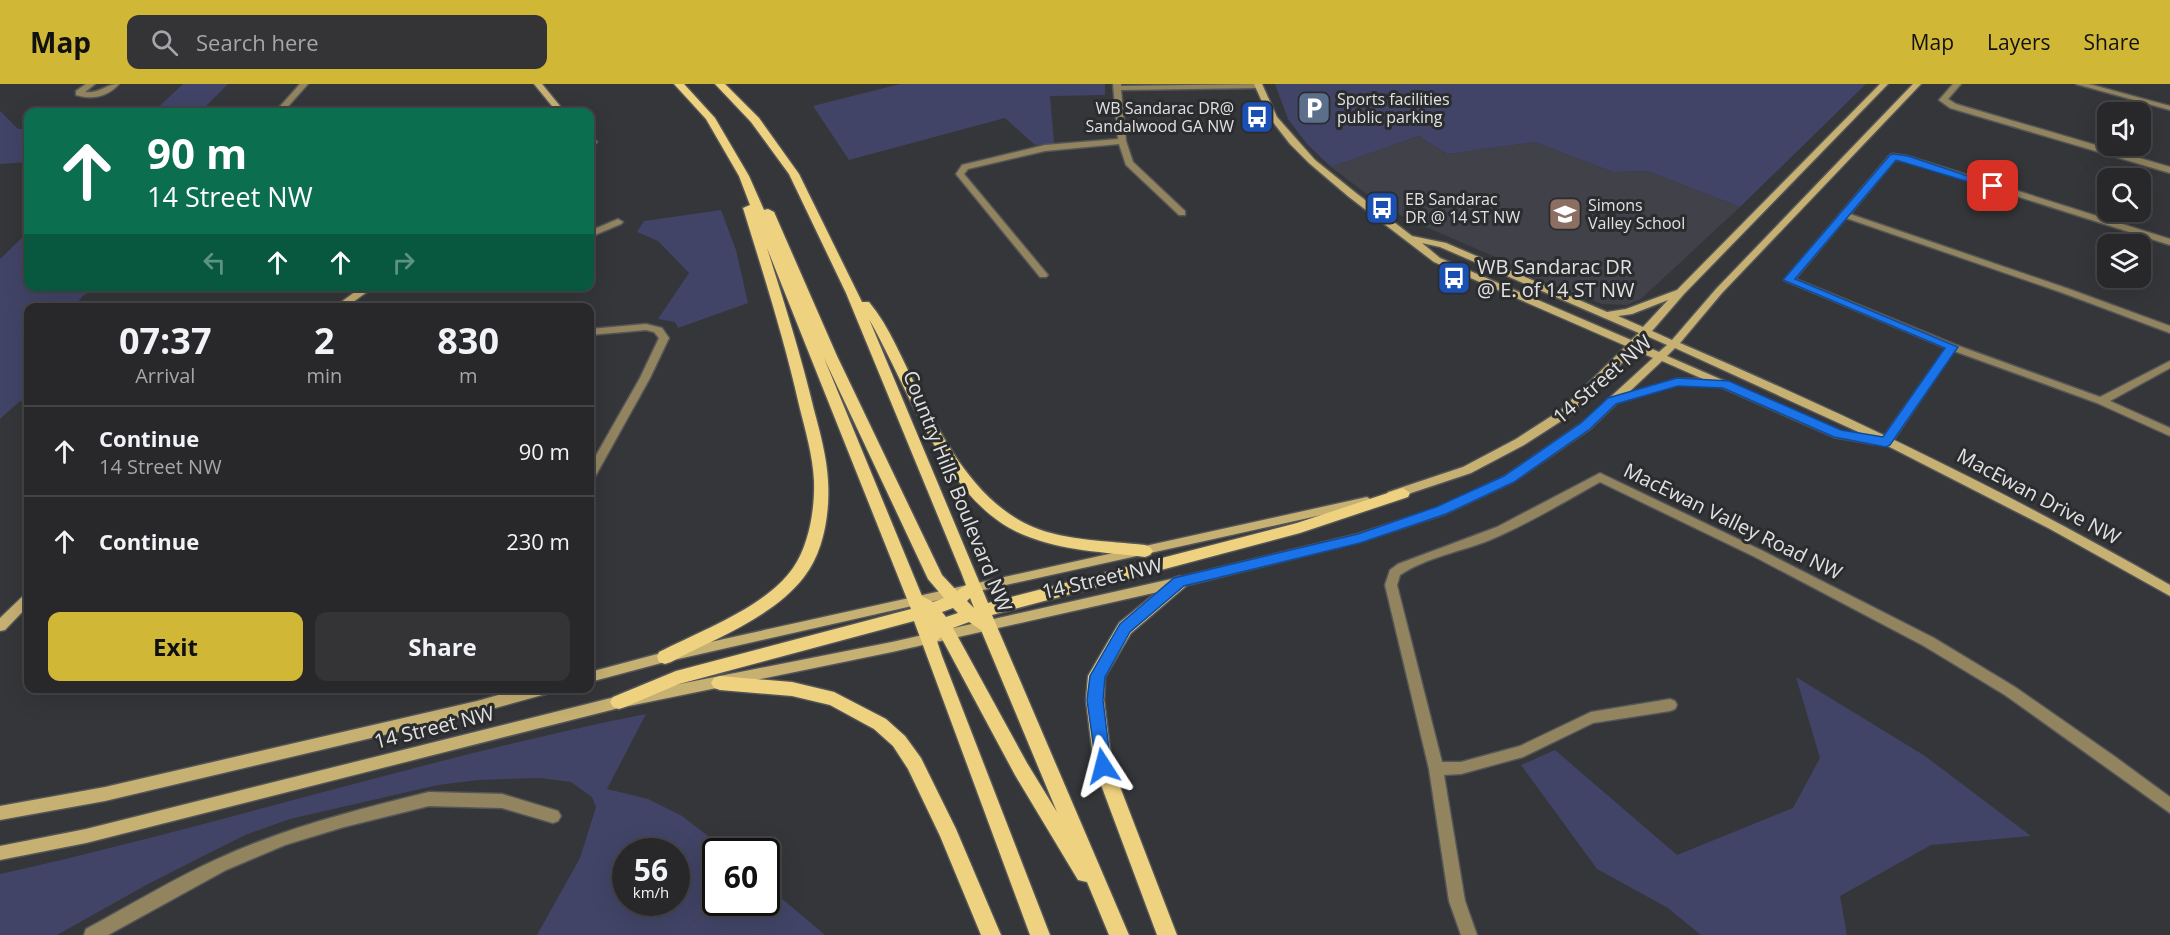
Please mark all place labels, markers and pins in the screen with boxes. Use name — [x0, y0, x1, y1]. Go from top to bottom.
place label: Sports facilities public parking — [1337, 88, 1450, 128]
parking icon: Sports facilities public parking — [1296, 90, 1332, 126]
place label: WB Sandarac DR@ Sandalwood GA NW — [1085, 97, 1234, 137]
bus stop icon: WB Sandarac DR@ Sandalwood GA NW — [1239, 99, 1275, 135]
pin — [1967, 160, 2018, 211]
place label: EB Sandarac DR @ 14 ST NW — [1405, 188, 1520, 228]
bus stop icon: EB Sandarac DR @ 14 ST NW — [1364, 190, 1400, 226]
place label: Simons Valley School — [1588, 194, 1685, 234]
school or university icon: Simons Valley School — [1547, 196, 1583, 232]
place label: WB Sandarac DR @ E. of 14 ST NW — [1477, 253, 1635, 303]
bus stop icon: WB Sandarac DR @ E. of 14 ST NW — [1436, 260, 1472, 296]

